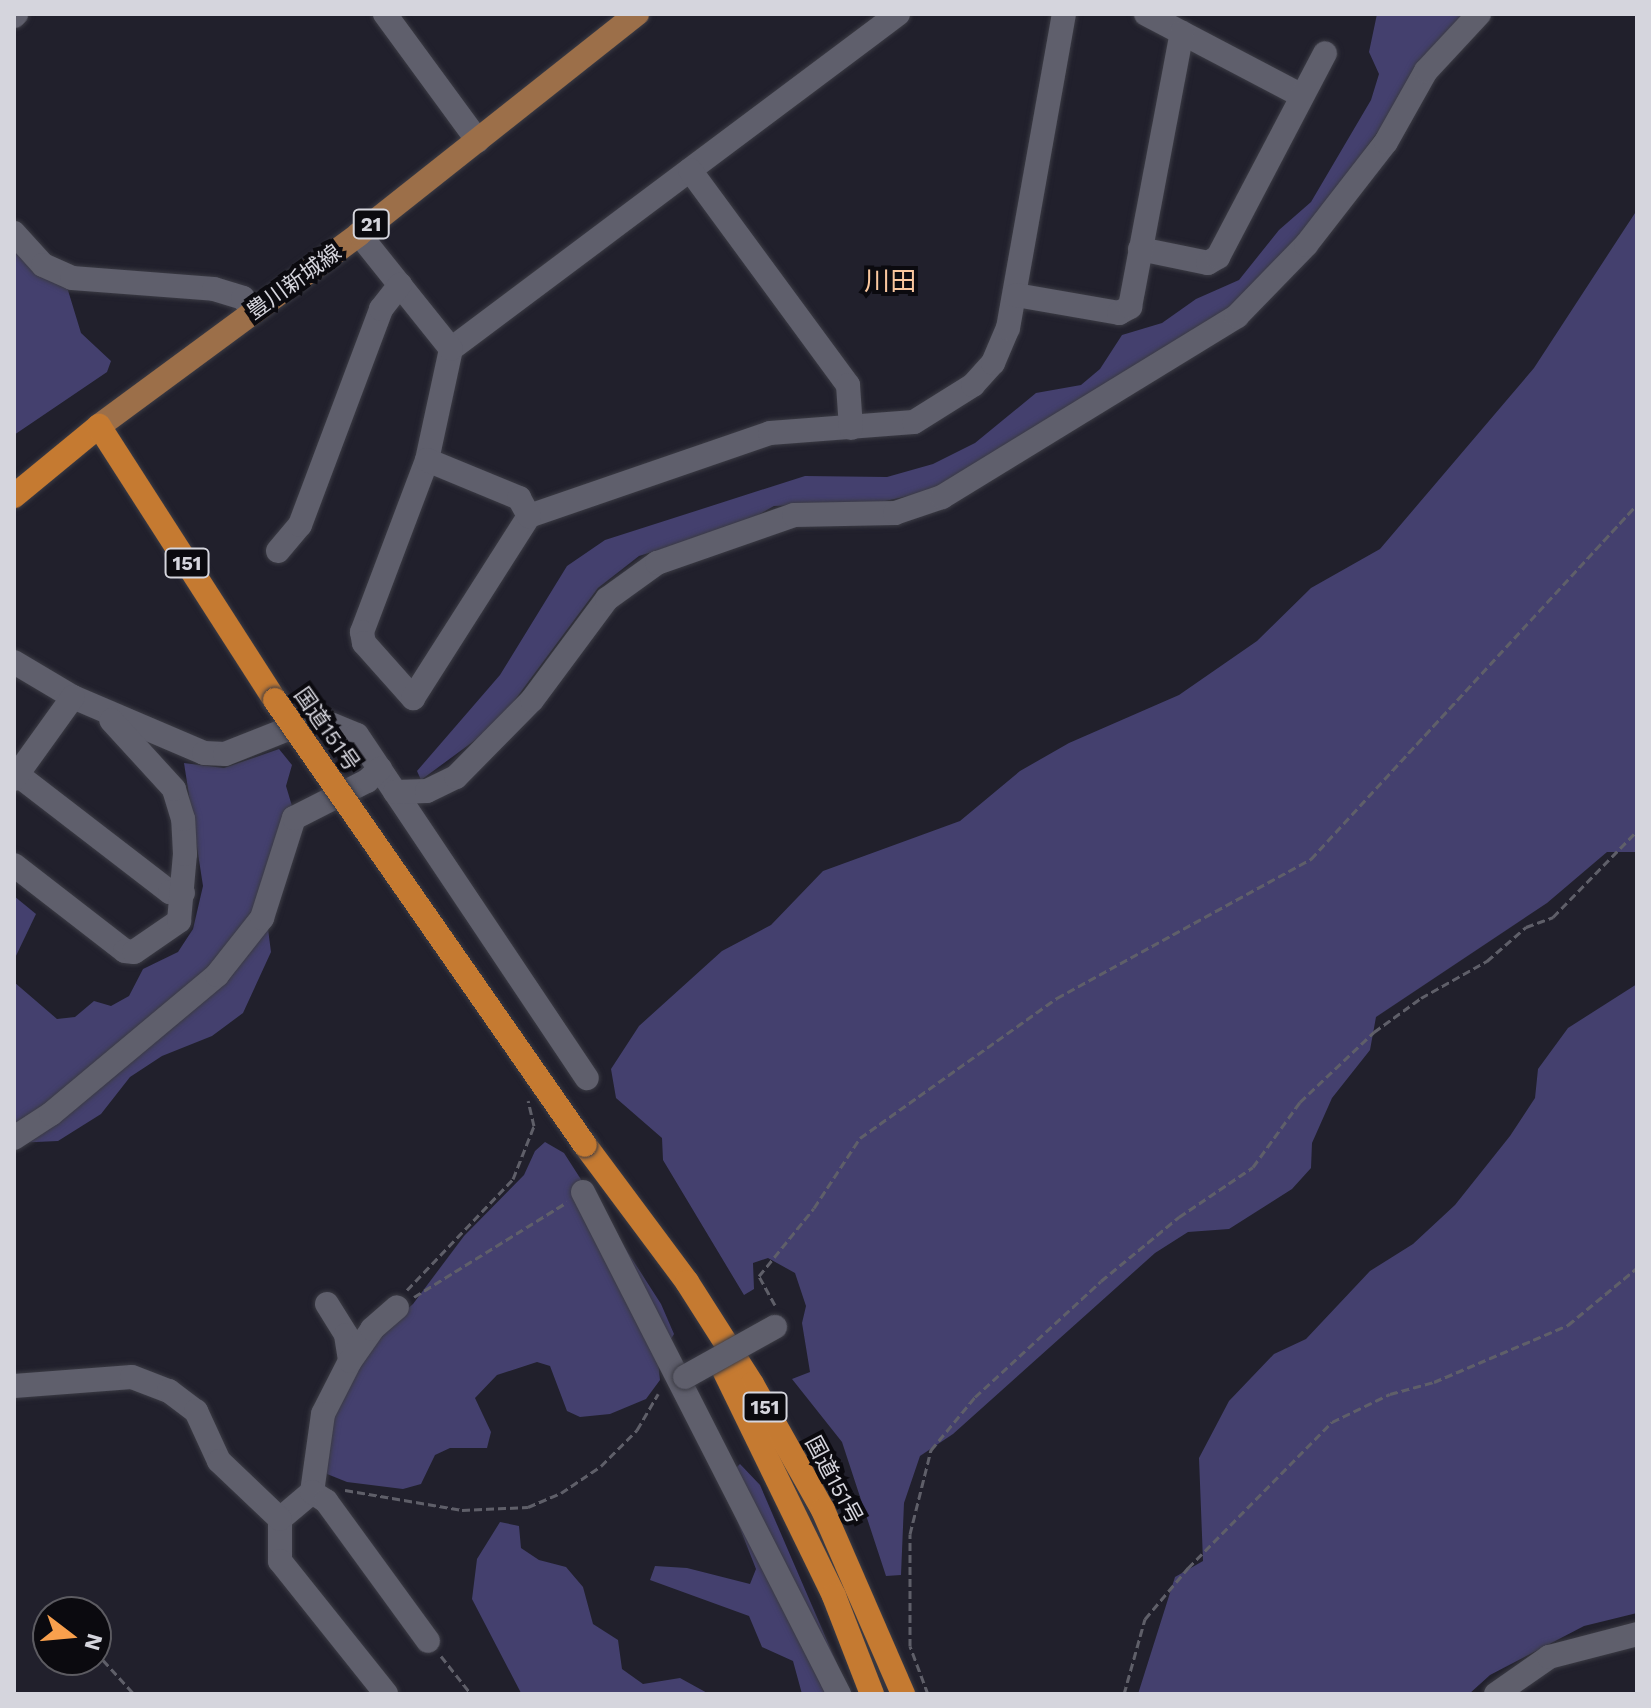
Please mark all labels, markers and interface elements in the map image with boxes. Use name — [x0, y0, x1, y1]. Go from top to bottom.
road number: 21 — [351, 208, 391, 240]
street label: 豊川新城線 — [242, 239, 346, 325]
district label: 川田 — [864, 266, 916, 298]
road number: 151 — [163, 547, 211, 579]
street label: 国道151号 — [289, 682, 365, 776]
road number: 151 — [741, 1391, 789, 1423]
street label: 国道151号 — [800, 1431, 868, 1529]
north arrow — [32, 1596, 112, 1676]
text: N — [79, 1631, 108, 1653]

